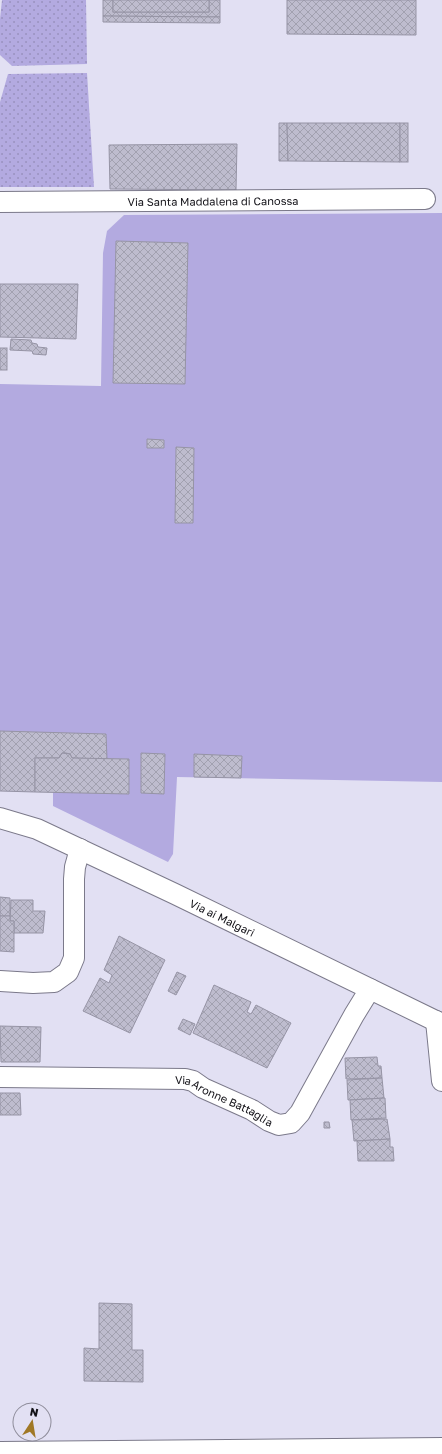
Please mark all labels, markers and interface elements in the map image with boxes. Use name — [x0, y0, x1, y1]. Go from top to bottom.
street label: Via Santa Maddalena di Canossa — [127, 193, 299, 208]
street label: Via ai Malgari — [188, 896, 257, 938]
street label: Via Aronne Battaglia — [175, 1072, 275, 1128]
north arrow — [12, 1402, 52, 1442]
text: N — [29, 1405, 40, 1419]

